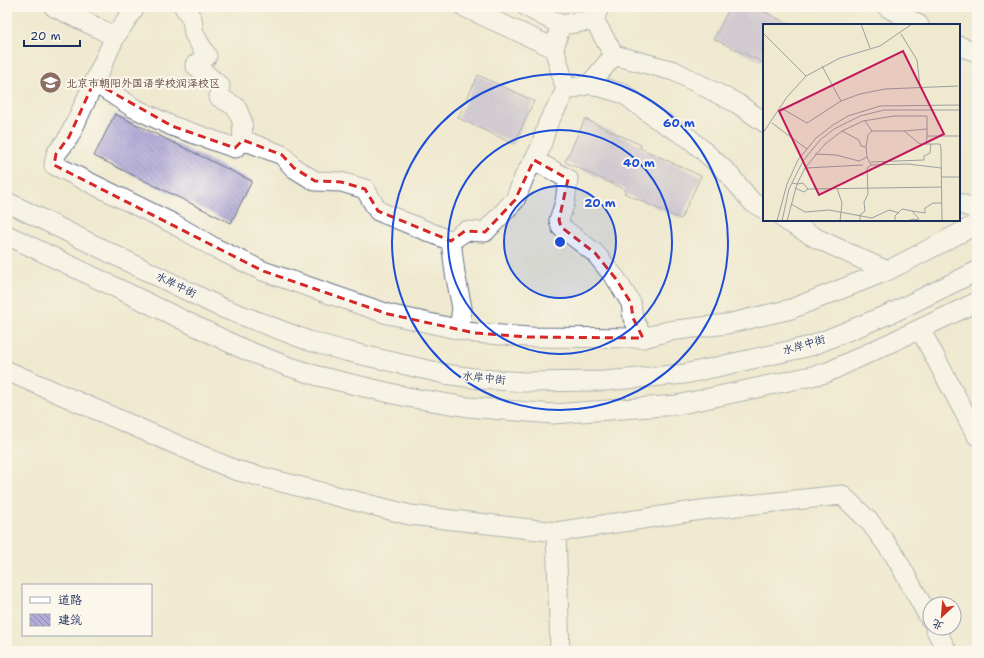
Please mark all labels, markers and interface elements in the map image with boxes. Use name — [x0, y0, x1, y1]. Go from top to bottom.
scale bar — [24, 22, 80, 48]
inset map — [763, 24, 960, 221]
text: 20 m — [30, 28, 61, 44]
school or university icon: 北京市朝阳外国语学校润泽校区 — [38, 70, 64, 96]
place label: 北京市朝阳外国语学校润泽校区 — [66, 76, 220, 91]
text: 60 m — [663, 115, 695, 131]
text: 40 m — [623, 155, 655, 171]
text: 20 m — [584, 195, 616, 211]
centre of rings — [553, 235, 567, 249]
street label: 水岸中街 — [153, 269, 200, 302]
street label: 水岸中街 — [781, 331, 828, 358]
street label: 水岸中街 — [461, 368, 508, 388]
legend — [22, 584, 152, 636]
text: 道路 — [58, 592, 82, 608]
north arrow — [922, 596, 962, 636]
text: 建筑 — [58, 612, 82, 628]
text: 北 — [930, 615, 946, 634]

